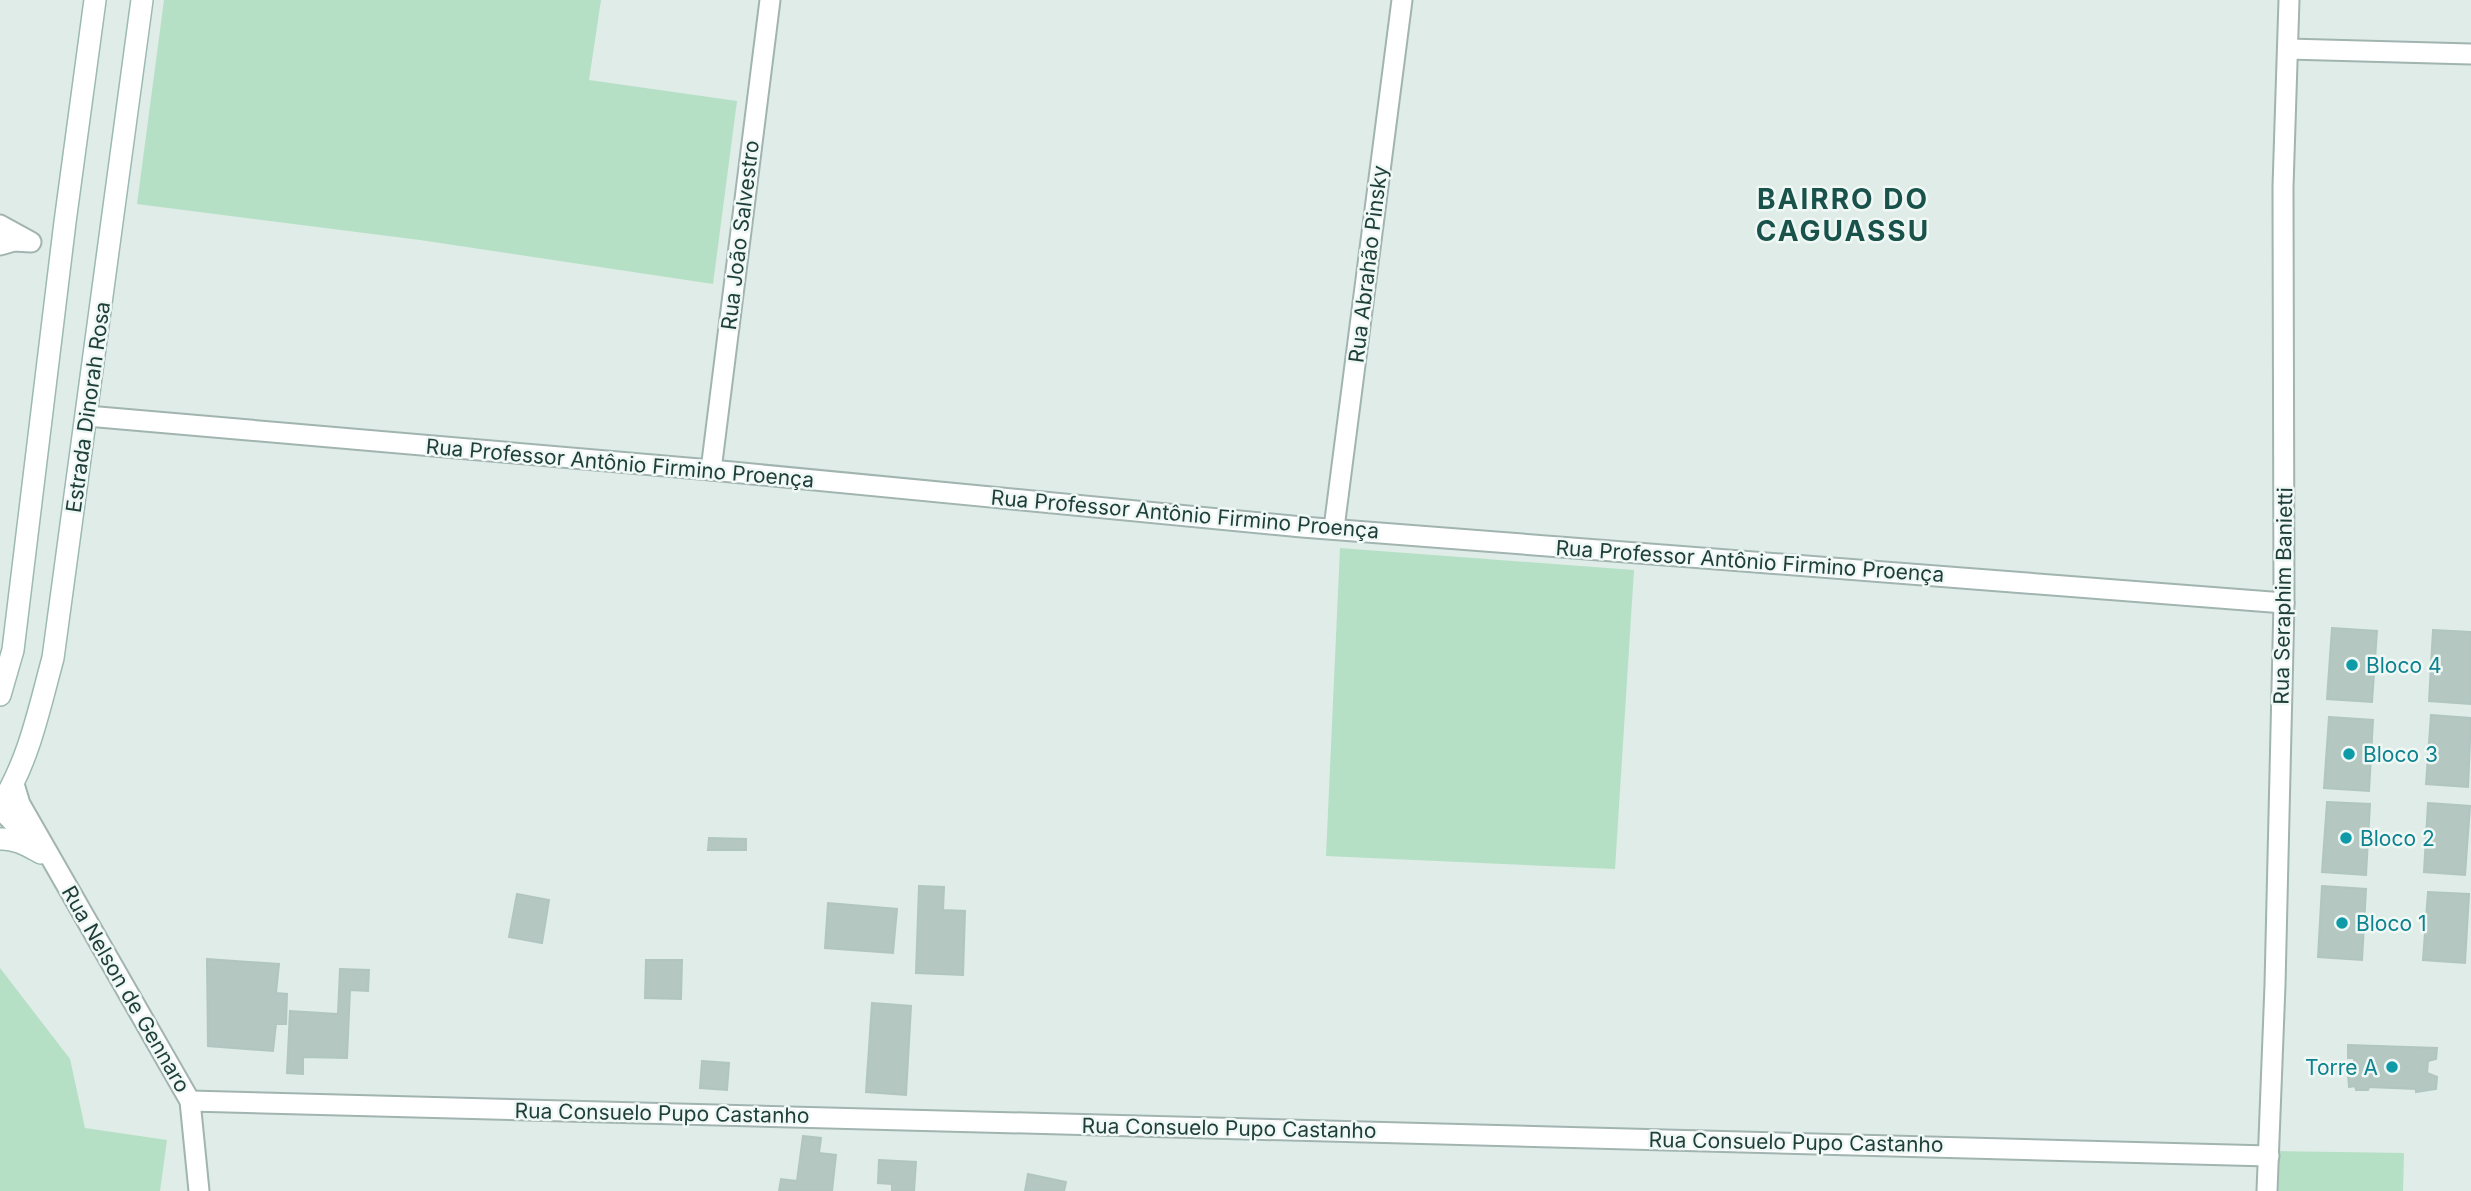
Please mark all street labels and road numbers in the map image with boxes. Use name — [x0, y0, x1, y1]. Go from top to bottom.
street label: Rua João Salvestro — [716, 139, 764, 331]
street label: Rua Abrahão Pinsky — [1343, 164, 1393, 364]
street label: Estrada Dinorah Rosa — [61, 300, 115, 514]
street label: Rua Professor Antônio Firmino Proença — [425, 434, 815, 492]
street label: Rua Professor Antônio Firmino Proença — [990, 485, 1380, 543]
street label: Rua Seraphim Banietti — [2269, 487, 2297, 705]
street label: Rua Professor Antônio Firmino Proença — [1555, 535, 1945, 587]
street label: Rua Nelson de Gennaro — [57, 881, 195, 1097]
street label: Rua Consuelo Pupo Castanho — [514, 1098, 810, 1128]
street label: Rua Consuelo Pupo Castanho — [1081, 1113, 1377, 1143]
street label: Rua Consuelo Pupo Castanho — [1648, 1127, 1944, 1157]

